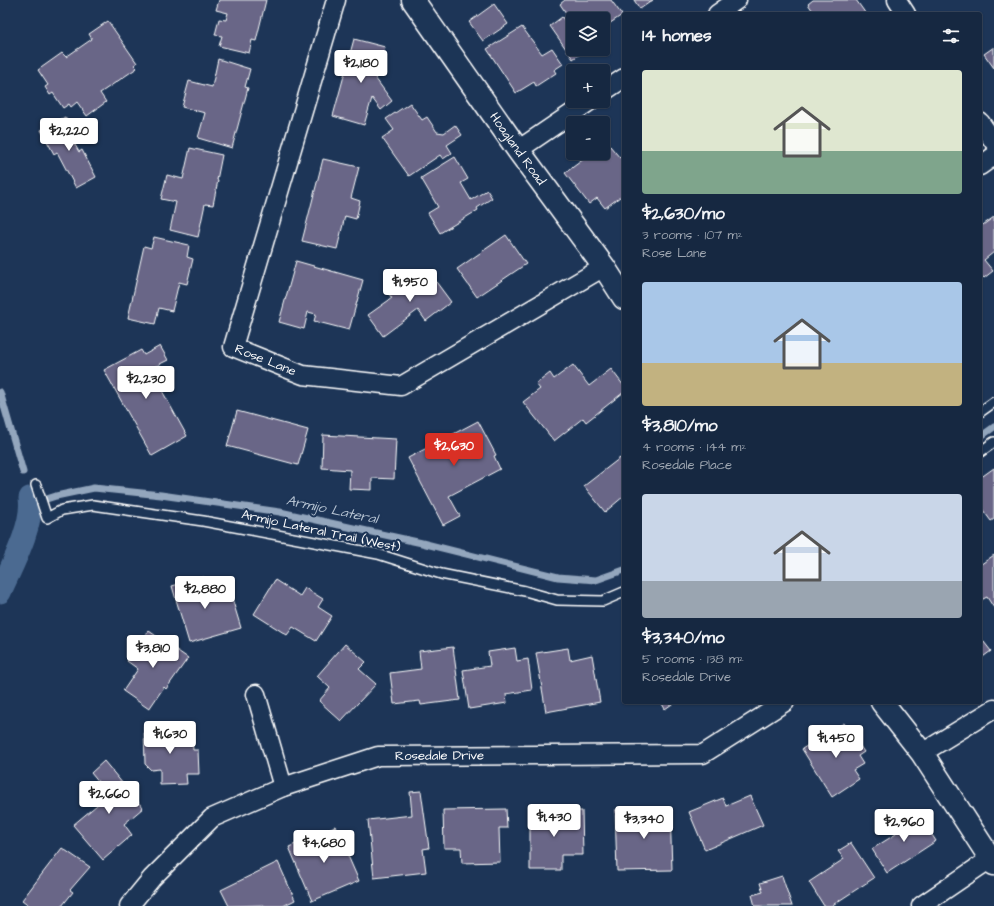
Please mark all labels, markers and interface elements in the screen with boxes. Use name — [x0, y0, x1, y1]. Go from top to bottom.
map controls — [566, 12, 610, 160]
button: layers — [566, 12, 610, 56]
text: 14 homes — [642, 24, 712, 48]
icon: filters — [940, 25, 962, 47]
pin: $2,180 — [328, 50, 394, 84]
text: $2,180 — [343, 54, 379, 72]
button: + — [566, 64, 610, 108]
icon: home — [766, 96, 838, 168]
street label: Hoagland Road — [485, 109, 550, 189]
button: − — [566, 116, 610, 160]
pin: $2,220 — [36, 118, 102, 152]
text: $2,220 — [49, 122, 89, 140]
text: $2,630/mo — [642, 202, 725, 226]
text: 3 rooms · 107 m² — [642, 226, 743, 244]
text: Rose Lane — [642, 244, 707, 262]
pin: $1,950 — [377, 269, 443, 303]
text: $1,950 — [392, 273, 428, 291]
icon: home — [766, 308, 838, 380]
street label: Rose Lane — [232, 340, 299, 380]
pin: $2,230 — [113, 366, 179, 400]
text: $2,230 — [126, 370, 166, 388]
text: $3,810/mo — [642, 414, 718, 438]
pin: $2,630 — [421, 433, 487, 467]
text: $2,630 — [434, 437, 474, 455]
text: 4 rooms · 144 m² — [642, 438, 746, 456]
text: Rosedale Place — [642, 456, 732, 474]
water label: Armijo Lateral — [285, 491, 381, 530]
street label: Armijo Lateral Trail (West) — [240, 505, 402, 557]
icon: home — [766, 520, 838, 592]
pin: $2,880 — [172, 576, 238, 610]
text: $2,880 — [184, 580, 226, 598]
text: $3,340/mo — [642, 626, 725, 650]
pin: $3,810 — [120, 635, 186, 669]
text: $3,810 — [136, 639, 170, 657]
text: 5 rooms · 138 m² — [642, 650, 744, 668]
text: Rosedale Drive — [642, 668, 731, 686]
pin: $1,630 — [137, 721, 203, 755]
text: $1,630 — [153, 725, 187, 743]
pin: $1,450 — [803, 725, 869, 759]
text: $1,450 — [817, 729, 855, 747]
street label: Rosedale Drive — [395, 746, 484, 765]
pin: $2,660 — [76, 781, 142, 815]
text: $2,660 — [88, 785, 130, 803]
pin: $1,430 — [521, 804, 587, 838]
pin: $3,340 — [611, 806, 677, 840]
text: $1,430 — [537, 808, 571, 826]
pin: $2,960 — [871, 809, 937, 843]
text: $3,340 — [624, 810, 664, 828]
text: $2,960 — [884, 813, 924, 831]
pin: $4,680 — [291, 830, 357, 864]
text: $4,680 — [302, 834, 346, 852]

